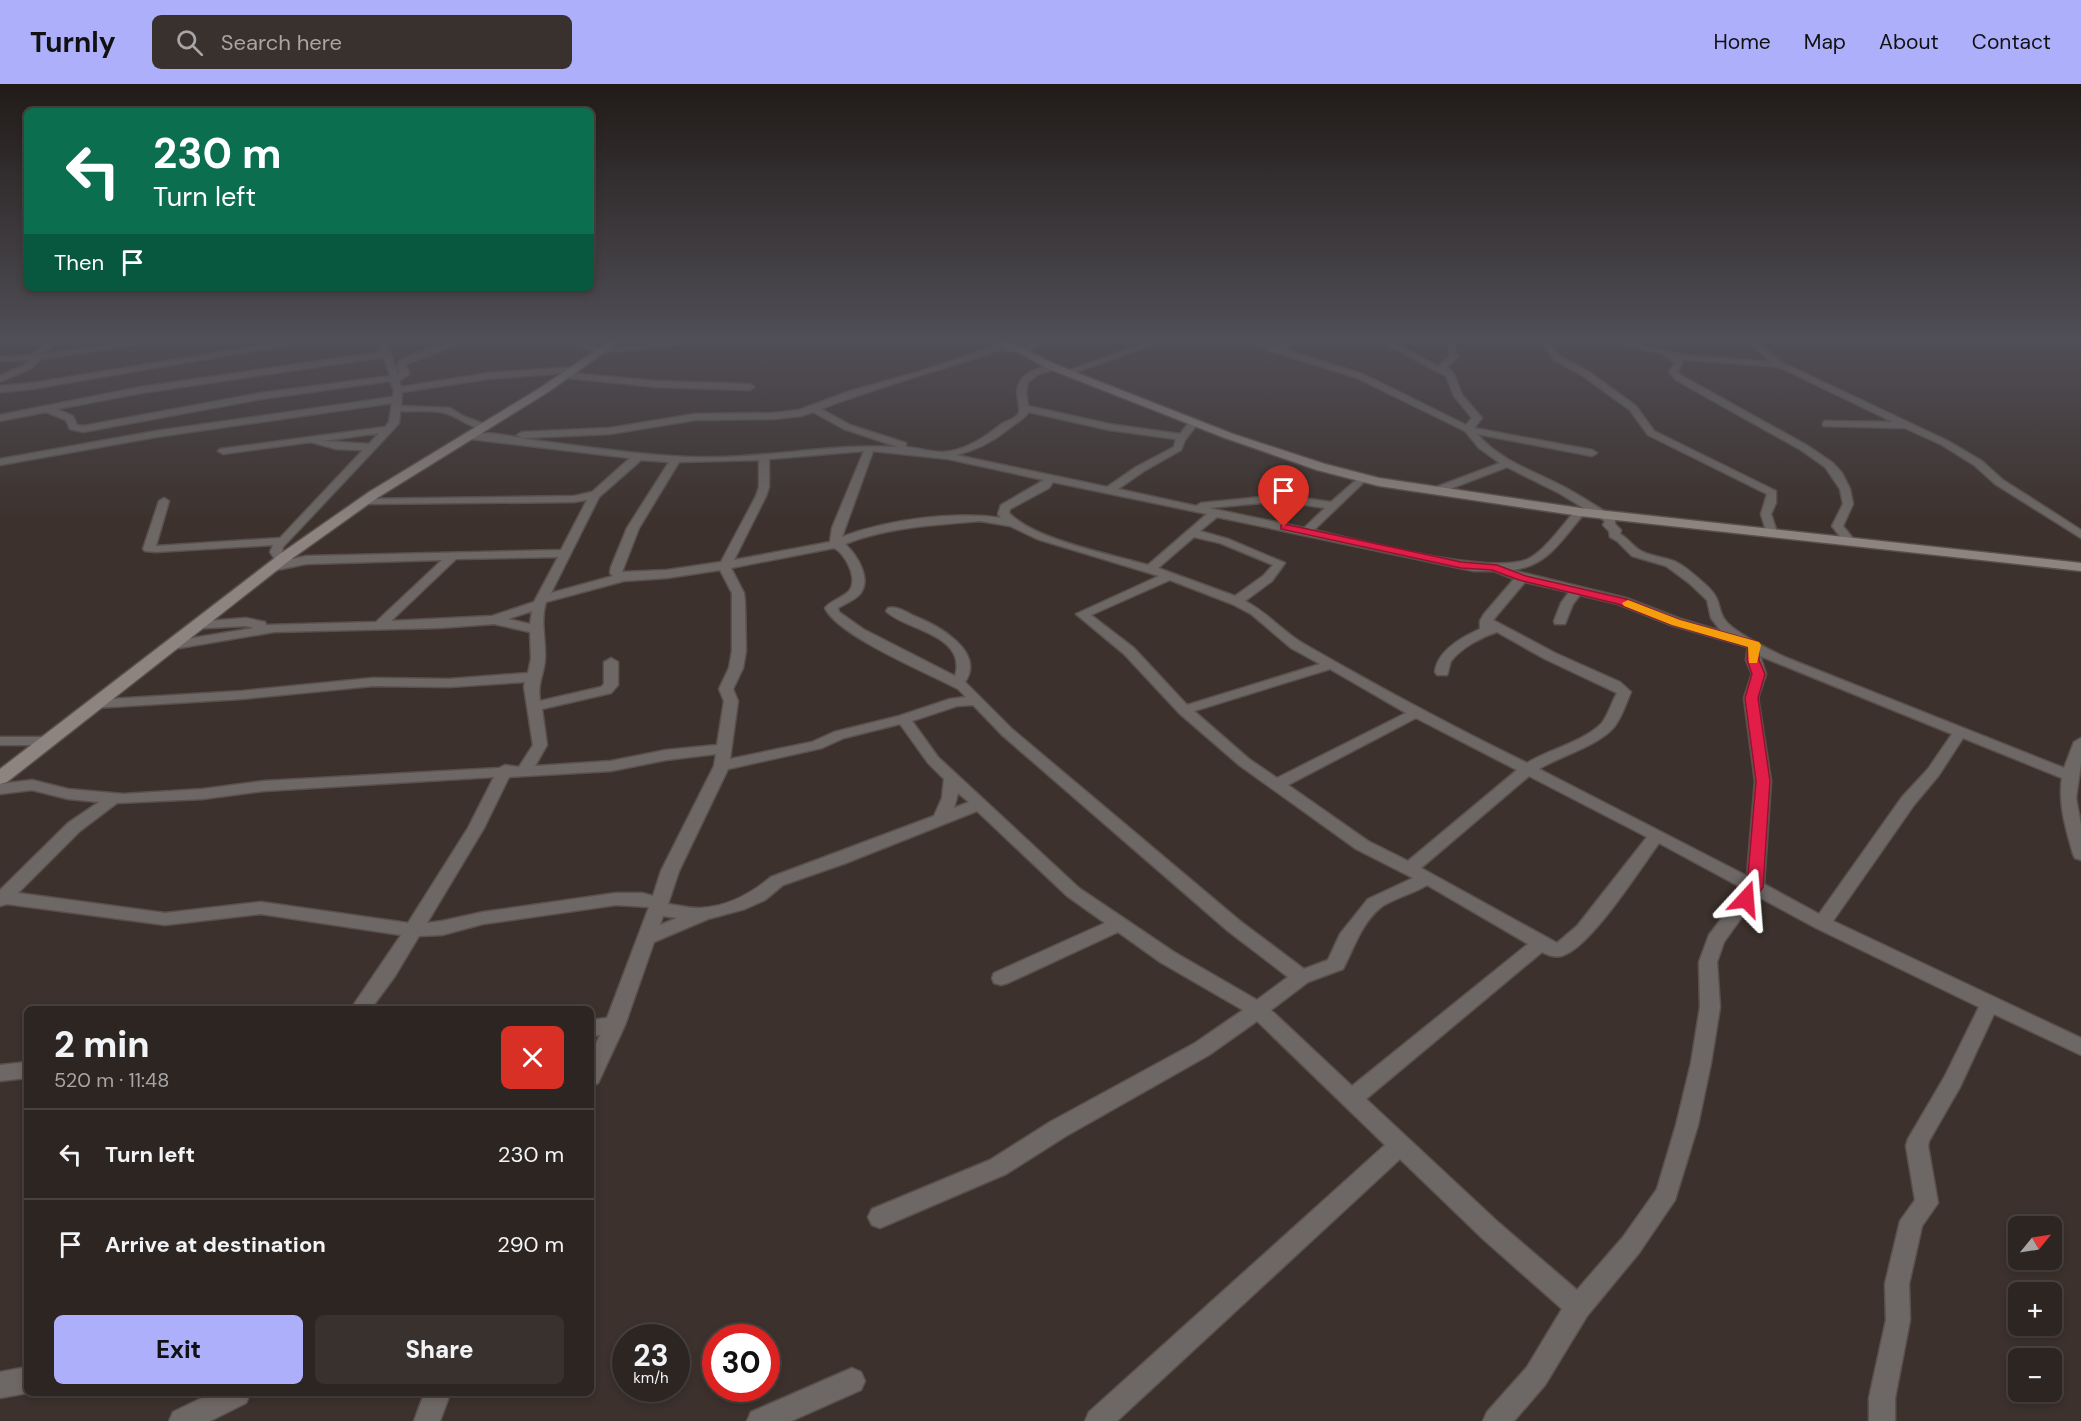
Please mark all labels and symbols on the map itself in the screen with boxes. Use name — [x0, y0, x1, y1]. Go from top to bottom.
pin — [1258, 465, 1309, 527]
position arrow — [1714, 867, 1778, 931]
north arrow — [2008, 1216, 2062, 1270]
speed limit sign: 30 — [702, 1324, 780, 1402]

